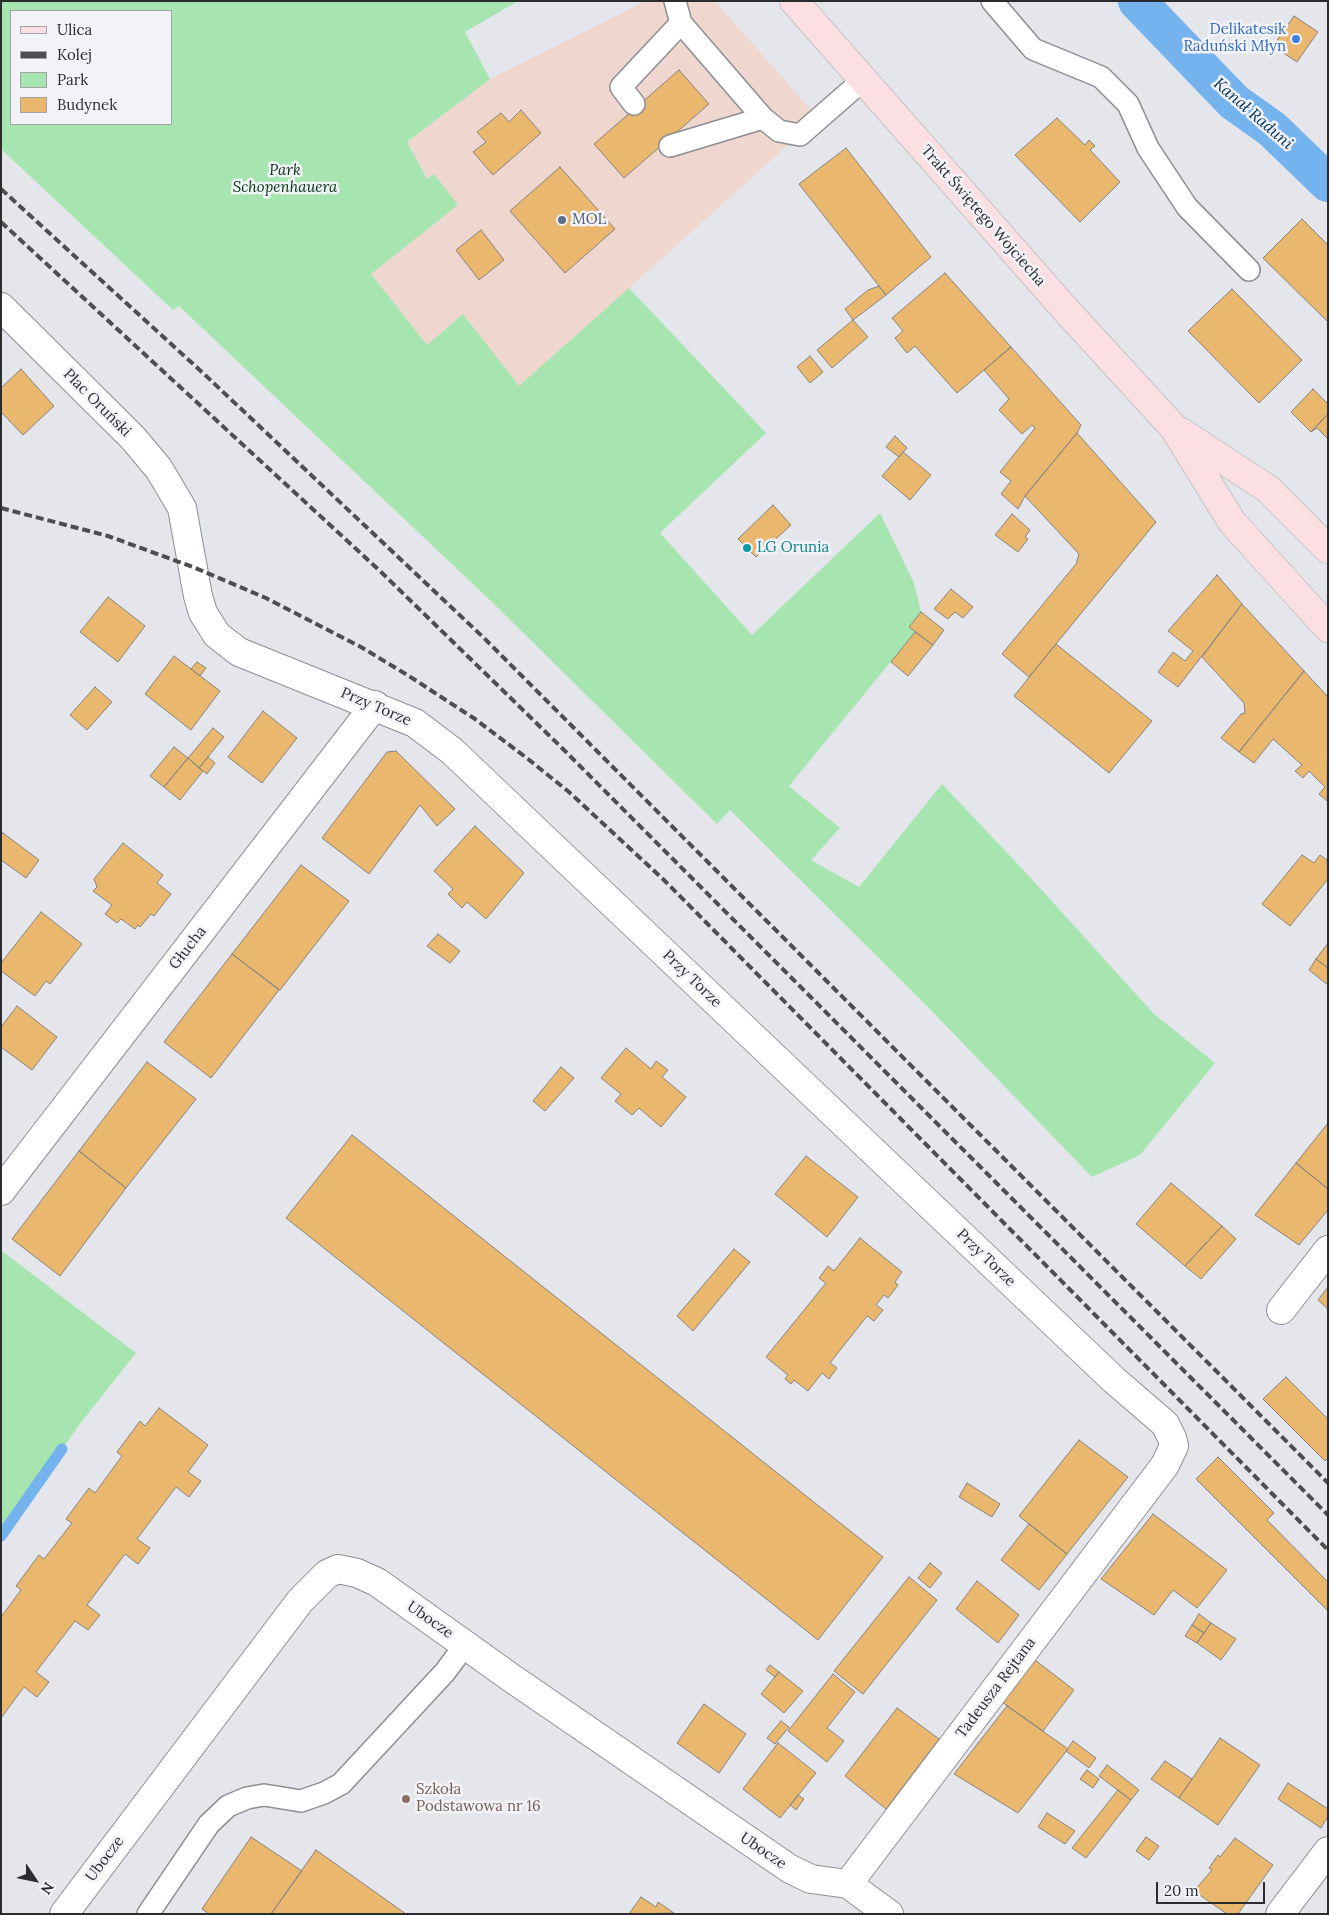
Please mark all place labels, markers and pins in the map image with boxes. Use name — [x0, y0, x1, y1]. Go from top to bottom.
place label: Delikatesik Raduński Młyn — [1183, 21, 1286, 56]
marker: Delikatesik Raduński Młyn — [1290, 33, 1302, 45]
place label: MOL — [572, 211, 606, 229]
marker: MOL — [556, 214, 568, 226]
place label: LG Orunia — [757, 539, 829, 557]
marker: LG Orunia — [741, 542, 753, 554]
place label: Szkoła Podstawowa nr 16 — [416, 1781, 541, 1816]
marker: Szkoła Podstawowa nr 16 — [400, 1793, 412, 1805]

